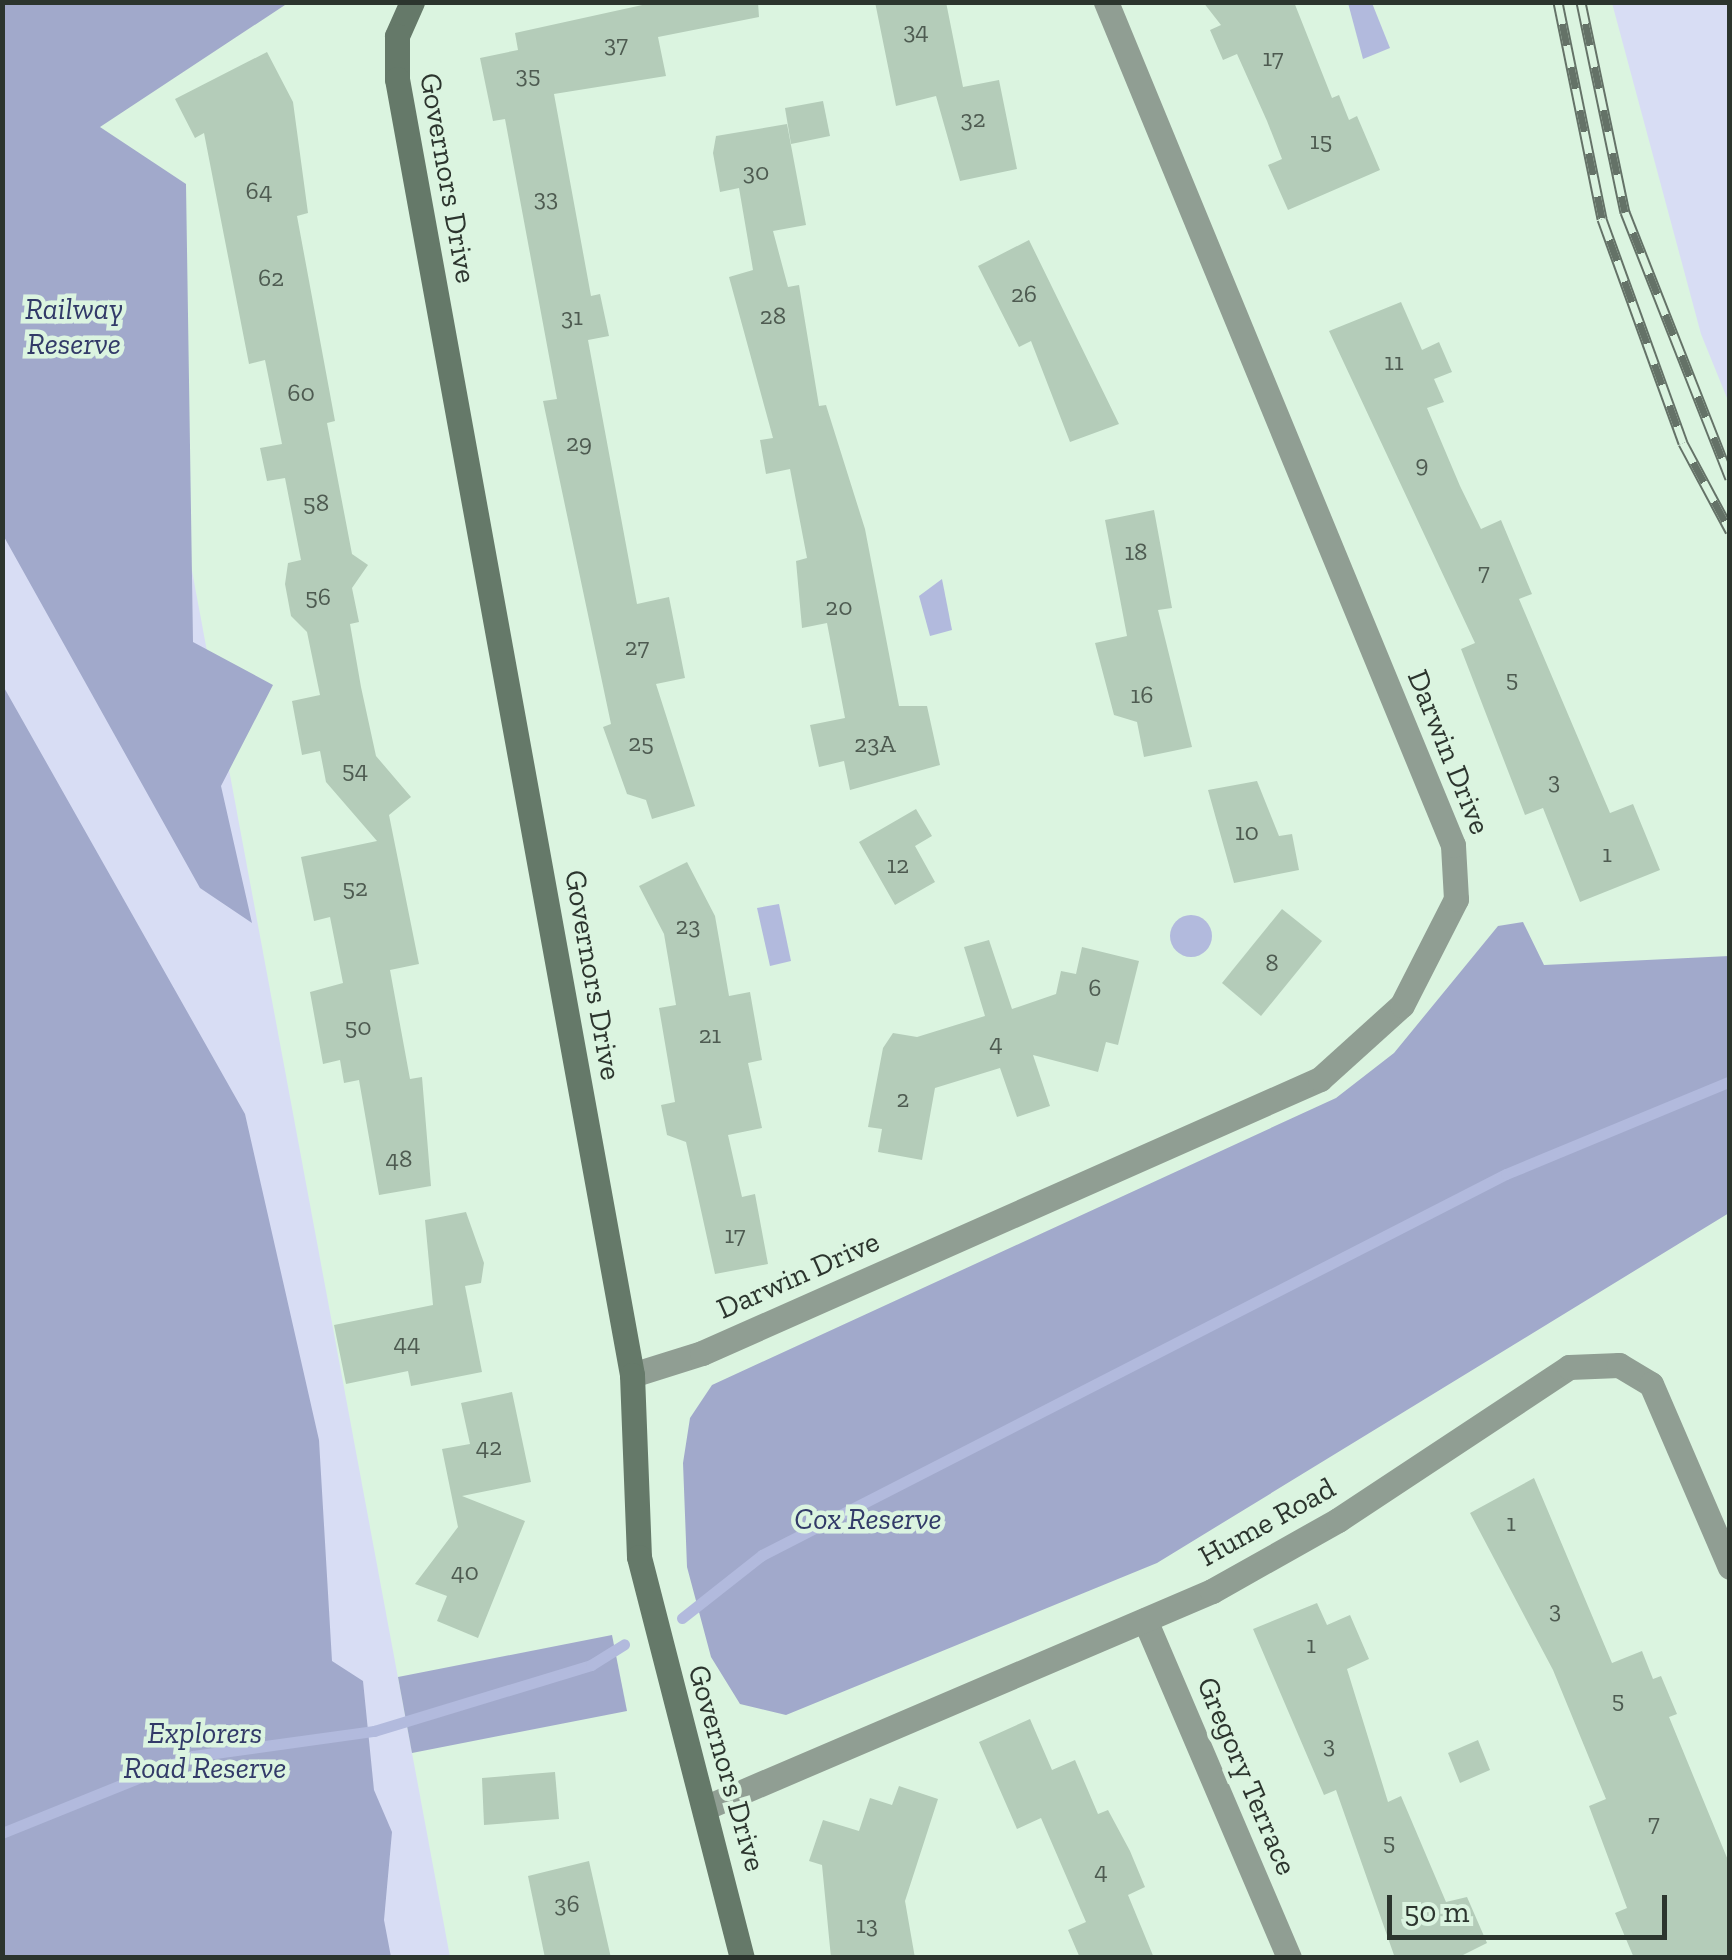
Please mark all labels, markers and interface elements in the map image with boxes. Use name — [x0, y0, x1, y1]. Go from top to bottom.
house number: 34 — [903, 15, 929, 45]
house number: 37 — [604, 28, 628, 58]
house number: 17 — [1263, 42, 1283, 72]
house number: 35 — [515, 59, 541, 89]
street label: Governors Drive — [412, 70, 484, 286]
house number: 32 — [960, 103, 986, 133]
house number: 15 — [1310, 125, 1332, 155]
house number: 30 — [743, 156, 769, 186]
house number: 64 — [246, 175, 272, 205]
house number: 33 — [534, 182, 558, 212]
house number: 62 — [258, 262, 284, 292]
house number: 26 — [1011, 278, 1037, 308]
park label: Railway Reserve — [25, 291, 123, 362]
house number: 28 — [760, 300, 786, 330]
house number: 31 — [561, 301, 583, 331]
house number: 11 — [1384, 346, 1404, 376]
house number: 60 — [287, 377, 315, 407]
house number: 29 — [566, 427, 592, 457]
house number: 9 — [1415, 448, 1429, 478]
house number: 58 — [303, 487, 329, 517]
house number: 18 — [1124, 536, 1148, 566]
house number: 7 — [1478, 556, 1490, 586]
house number: 56 — [305, 581, 331, 611]
house number: 20 — [825, 591, 853, 621]
house number: 27 — [625, 631, 649, 661]
house number: 5 — [1506, 663, 1518, 693]
street label: Darwin Drive — [1400, 665, 1498, 839]
house number: 16 — [1131, 679, 1153, 709]
house number: 25 — [628, 727, 654, 757]
house number: 23A — [854, 728, 896, 758]
house number: 54 — [342, 754, 368, 784]
house number: 3 — [1548, 765, 1560, 795]
house number: 10 — [1235, 816, 1259, 846]
house number: 1 — [1602, 838, 1612, 868]
house number: 12 — [887, 849, 909, 879]
street label: Governors Drive — [557, 867, 629, 1083]
house number: 52 — [342, 872, 368, 902]
house number: 23 — [675, 910, 701, 940]
house number: 8 — [1265, 947, 1279, 977]
house number: 6 — [1088, 972, 1102, 1002]
house number: 50 — [344, 1011, 372, 1041]
house number: 21 — [699, 1019, 721, 1049]
house number: 4 — [989, 1027, 1003, 1057]
house number: 2 — [897, 1083, 909, 1113]
house number: 48 — [386, 1143, 412, 1173]
house number: 17 — [725, 1219, 745, 1249]
street label: Darwin Drive — [711, 1223, 885, 1327]
house number: 44 — [394, 1327, 420, 1357]
house number: 42 — [476, 1431, 502, 1461]
street label: Hume Road — [1193, 1470, 1341, 1574]
park label: Cox Reserve — [794, 1501, 942, 1537]
house number: 1 — [1506, 1507, 1516, 1537]
house number: 40 — [451, 1556, 479, 1586]
house number: 3 — [1549, 1594, 1561, 1624]
house number: 1 — [1306, 1629, 1316, 1659]
street label: Governors Drive — [680, 1661, 774, 1875]
street label: Gregory Terrace — [1189, 1671, 1305, 1881]
house number: 5 — [1612, 1684, 1624, 1714]
park label: Explorers Road Reserve — [124, 1715, 286, 1786]
house number: 3 — [1323, 1729, 1335, 1759]
house number: 7 — [1648, 1807, 1660, 1837]
house number: 5 — [1383, 1826, 1395, 1856]
house number: 4 — [1094, 1855, 1108, 1885]
scale bar — [1392, 1875, 1672, 1937]
house number: 36 — [554, 1888, 580, 1918]
text: 50 m — [1404, 1894, 1469, 1930]
house number: 13 — [856, 1909, 878, 1939]

